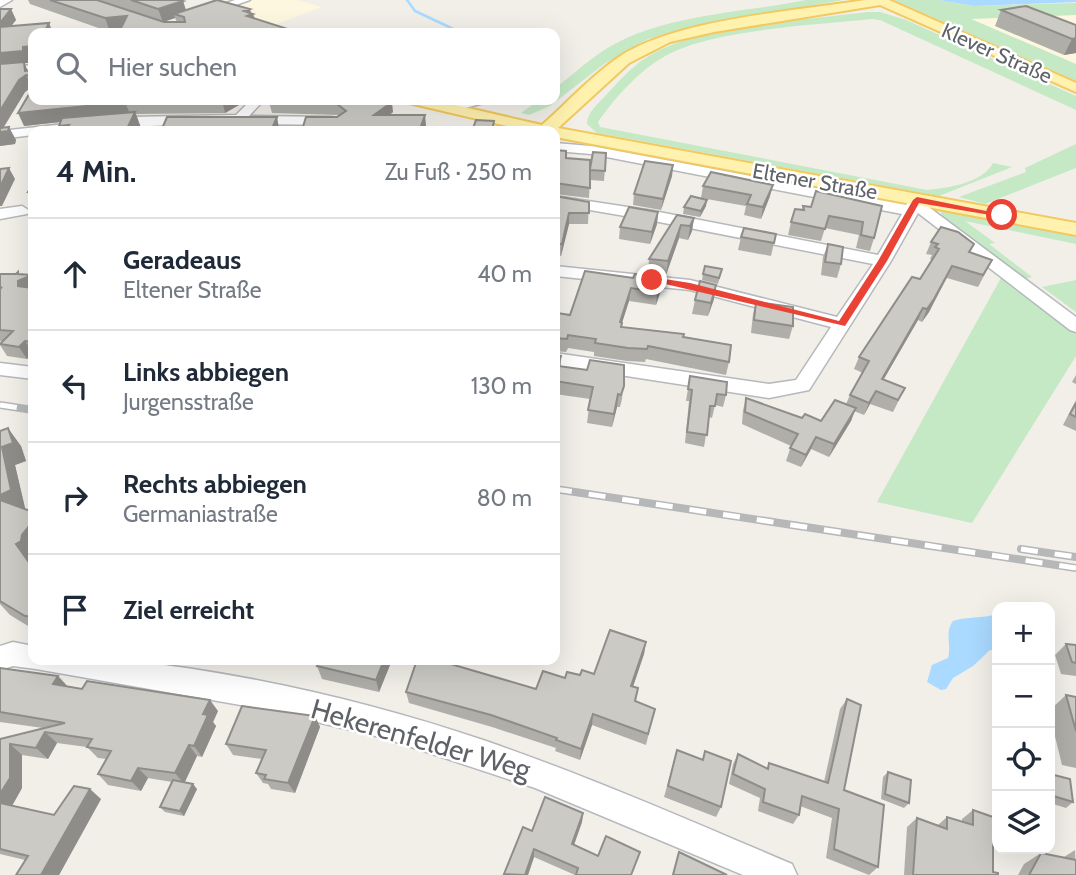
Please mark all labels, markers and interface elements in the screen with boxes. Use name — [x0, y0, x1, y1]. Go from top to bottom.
street label: Klever Straße — [938, 18, 1056, 89]
search box — [28, 28, 560, 105]
icon: search — [52, 48, 90, 86]
text: Hier suchen — [108, 51, 237, 83]
text: 4 Min. — [56, 153, 137, 190]
text: Zu Fuß · 250 m — [385, 158, 532, 186]
street label: Eltener Straße — [751, 158, 880, 204]
route start — [986, 199, 1017, 230]
text: Geradeaus — [123, 244, 241, 276]
icon: ahead — [56, 255, 94, 293]
text: 40 m — [477, 260, 532, 288]
route end — [636, 264, 667, 295]
text: Eltener Straße — [123, 276, 261, 304]
text: Links abbiegen — [123, 356, 289, 388]
icon: left — [56, 367, 94, 405]
text: 130 m — [471, 372, 532, 400]
text: Jurgensstraße — [123, 388, 254, 416]
text: Rechts abbiegen — [123, 468, 307, 500]
icon: right — [56, 479, 94, 517]
text: 80 m — [477, 484, 532, 512]
text: Germaniastraße — [123, 500, 278, 528]
icon: arrive — [56, 591, 94, 629]
text: Ziel erreicht — [123, 594, 254, 626]
map controls — [992, 602, 1055, 854]
button: + — [992, 602, 1055, 665]
button: − — [992, 665, 1055, 728]
street label: Hekerenfelder Weg — [307, 691, 536, 787]
button: locate — [992, 728, 1055, 791]
button: layers — [992, 791, 1055, 854]

